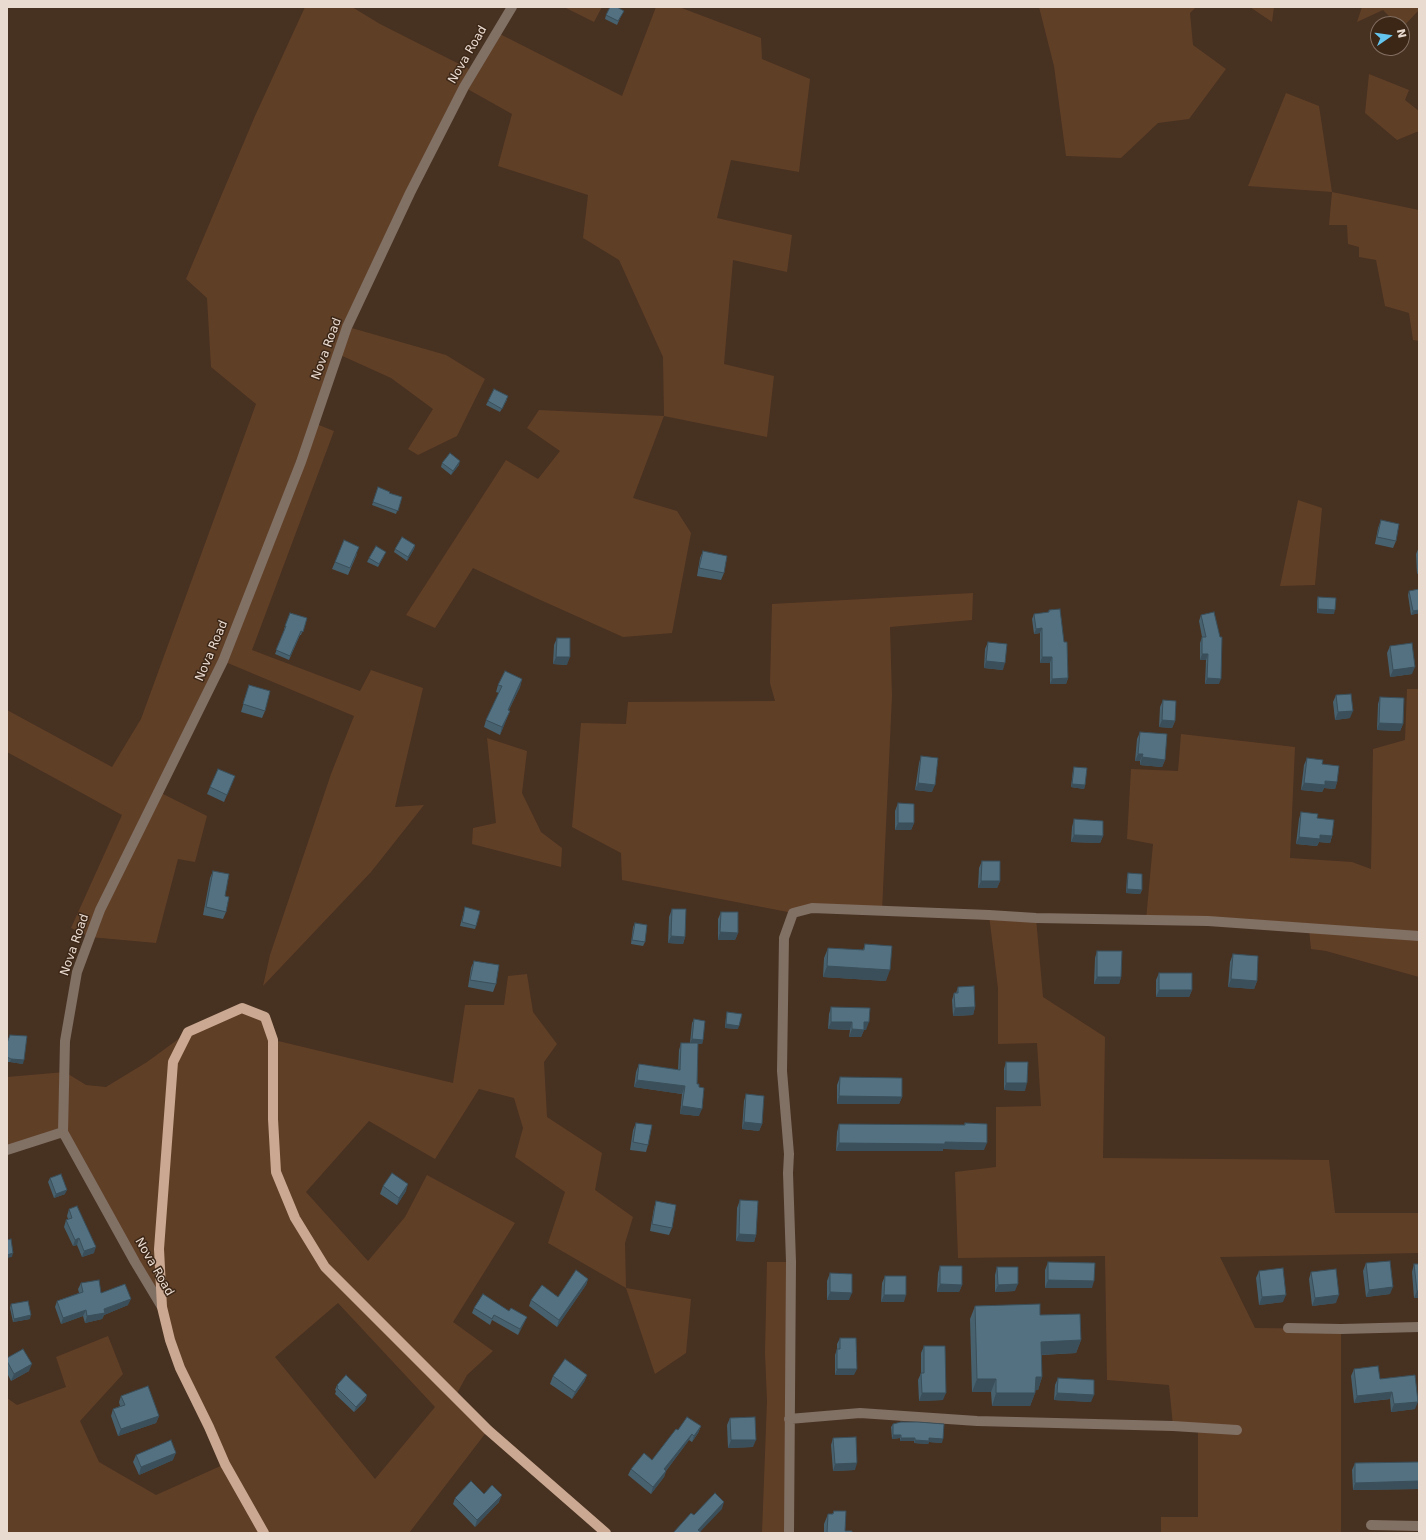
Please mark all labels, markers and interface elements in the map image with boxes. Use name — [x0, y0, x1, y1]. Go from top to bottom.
north arrow — [1370, 16, 1410, 56]
street label: Nova Road — [446, 23, 490, 87]
text: N — [1394, 27, 1409, 39]
street label: Nova Road — [309, 316, 345, 382]
street label: Nova Road — [193, 618, 231, 684]
street label: Nova Road — [58, 912, 92, 978]
street label: Nova Road — [132, 1235, 176, 1299]

